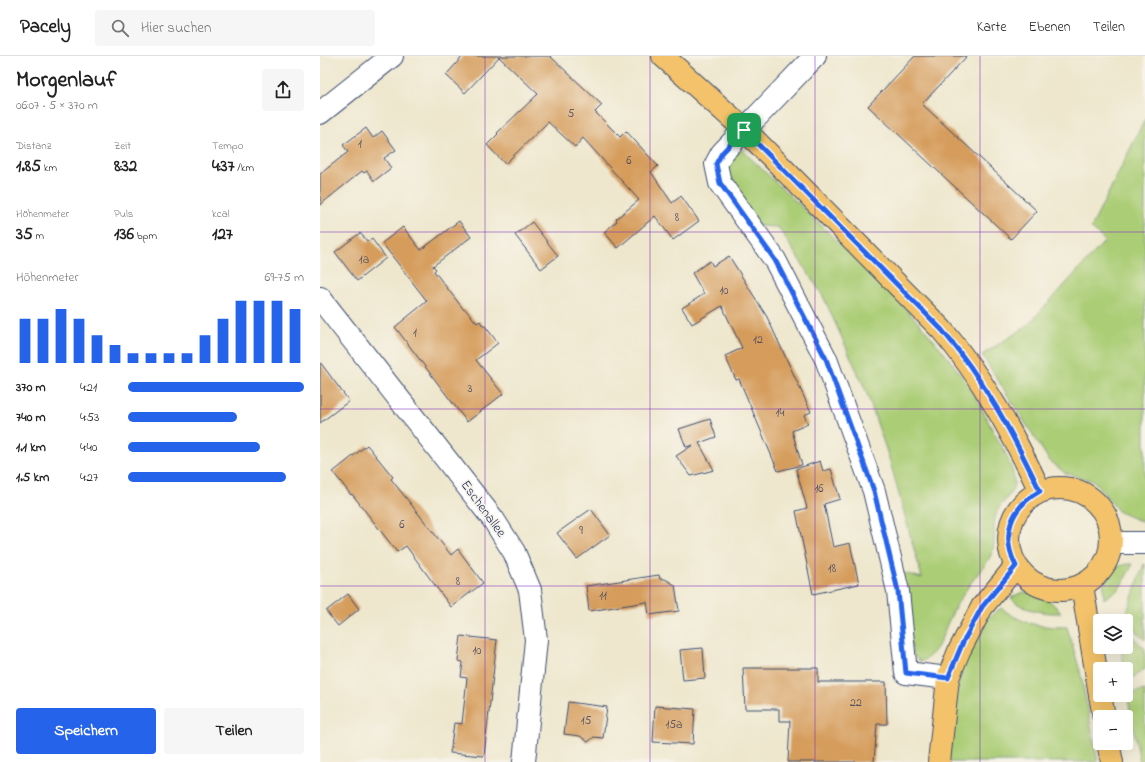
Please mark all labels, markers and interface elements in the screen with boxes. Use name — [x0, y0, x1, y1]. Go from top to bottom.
search box — [95, 10, 375, 46]
text: Pacely — [20, 14, 71, 41]
icon: search — [109, 17, 131, 39]
text: Hier suchen — [141, 17, 211, 39]
text: Karte — [977, 17, 1006, 38]
text: Ebenen — [1028, 17, 1071, 38]
text: Teilen — [1093, 17, 1125, 38]
text: Morgenlauf — [16, 65, 117, 97]
button: share — [262, 69, 304, 111]
text: 06:07 · 5 × 370 m — [16, 96, 98, 115]
house number: 5 — [568, 105, 575, 123]
pin — [727, 113, 761, 147]
icon: arrive — [733, 119, 755, 141]
house number: 1 — [358, 135, 362, 153]
text: Distanz — [16, 138, 51, 154]
text: Zeit — [114, 138, 131, 154]
text: Tempo — [212, 138, 243, 154]
house number: 6 — [626, 152, 632, 170]
text: 1.85 — [16, 154, 41, 179]
text: 8:32 — [114, 154, 137, 179]
text: 4:37 — [212, 154, 234, 179]
text: km — [41, 160, 57, 176]
text: /km — [234, 160, 254, 176]
text: Höhenmeter — [16, 206, 69, 222]
text: Puls — [114, 206, 133, 222]
text: kcal — [212, 206, 230, 222]
house number: 8 — [675, 209, 680, 227]
text: 35 — [16, 222, 33, 247]
text: 136 — [114, 222, 134, 247]
text: 127 — [212, 222, 233, 247]
text: m — [33, 228, 44, 244]
text: bpm — [134, 228, 157, 244]
house number: 1a — [359, 251, 369, 269]
text: Höhenmeter — [16, 268, 78, 287]
text: 69–75 m — [264, 268, 304, 287]
house number: 10 — [719, 282, 729, 300]
house number: 1 — [413, 324, 417, 342]
house number: 12 — [753, 331, 763, 349]
text: 370 m — [16, 378, 46, 397]
text: 4:21 — [80, 378, 97, 397]
house number: 3 — [468, 380, 473, 398]
house number: 14 — [776, 404, 784, 422]
text: 740 m — [16, 408, 46, 427]
text: 4:53 — [80, 408, 99, 427]
text: 1.1 km — [16, 438, 46, 457]
text: 4:40 — [80, 438, 97, 457]
text: 1.5 km — [16, 468, 49, 487]
text: 4:27 — [80, 468, 98, 487]
street label: Eschenallee — [455, 476, 511, 543]
house number: 16 — [814, 480, 824, 498]
house number: 6 — [399, 516, 405, 534]
house number: 9 — [579, 522, 583, 540]
house number: 18 — [828, 560, 837, 578]
house number: 8 — [456, 573, 461, 591]
house number: 11 — [599, 587, 607, 605]
map controls — [1093, 614, 1133, 750]
button: layers — [1093, 614, 1133, 654]
house number: 10 — [472, 642, 482, 660]
button: + — [1093, 662, 1133, 702]
house number: 22 — [850, 694, 862, 712]
button: Speichern — [16, 708, 156, 754]
button: Teilen — [164, 708, 304, 754]
button: − — [1093, 710, 1133, 750]
house number: 15 — [581, 712, 591, 730]
house number: 15a — [665, 716, 683, 734]

